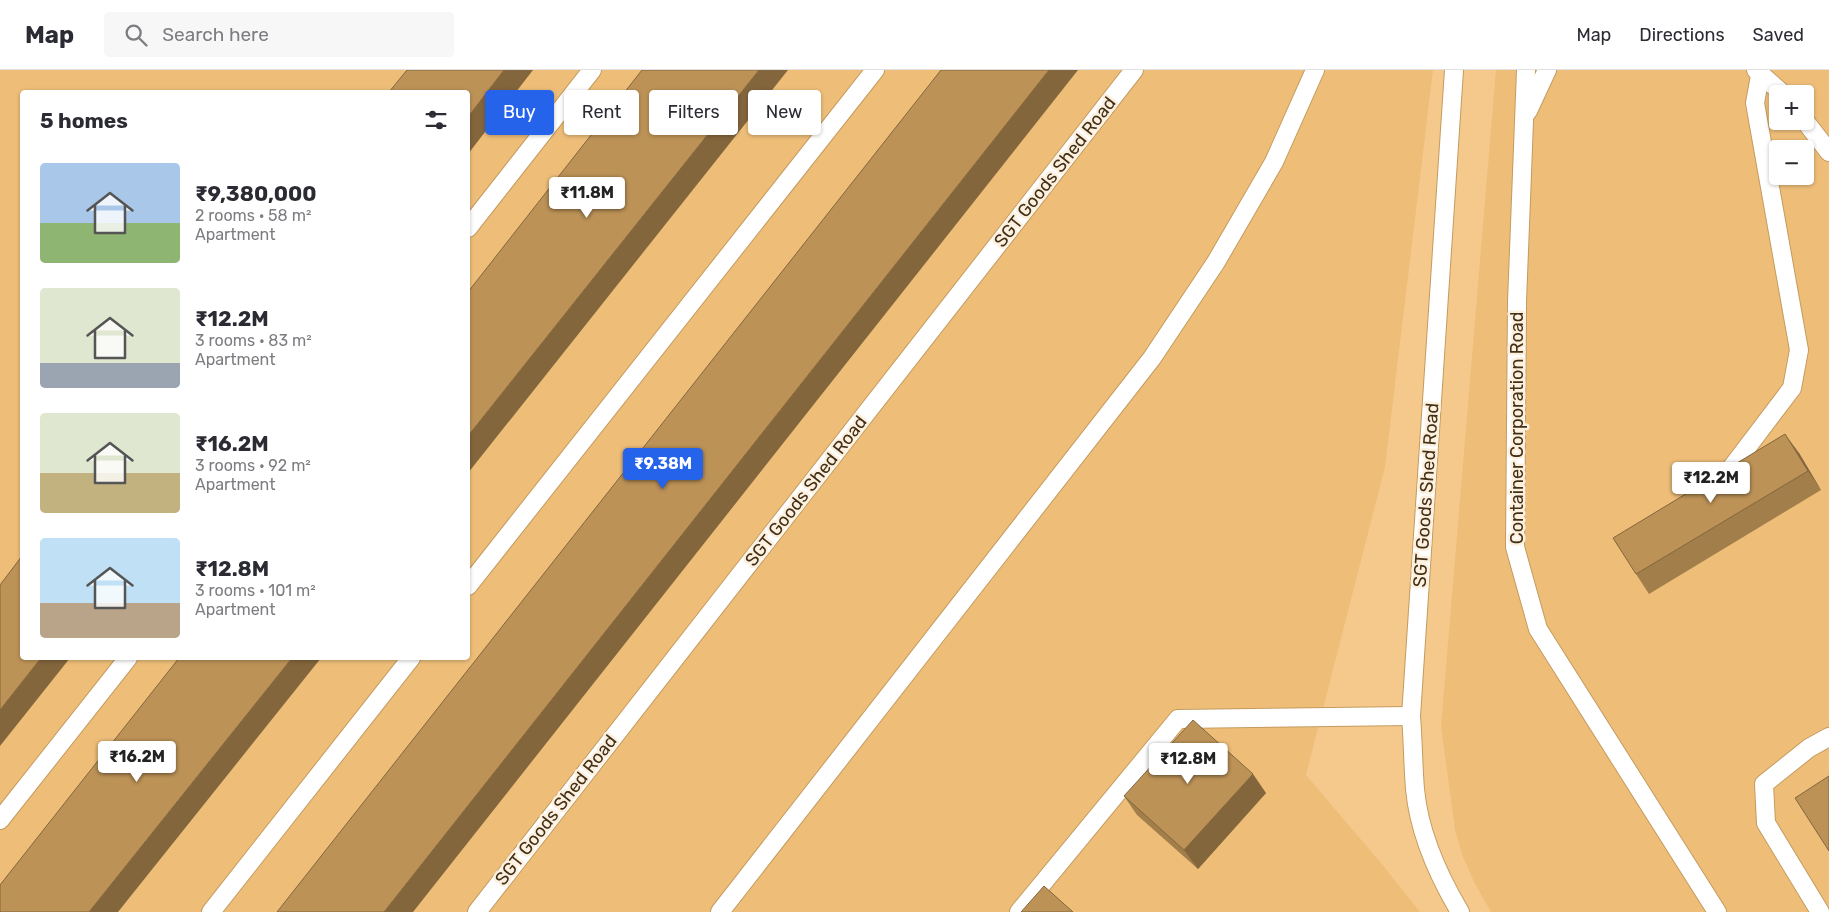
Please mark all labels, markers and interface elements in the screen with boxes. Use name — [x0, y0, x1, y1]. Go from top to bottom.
search box — [104, 12, 454, 57]
text: Map — [25, 21, 74, 49]
icon: search — [122, 21, 150, 49]
text: Search here — [162, 23, 269, 46]
text: Map — [1576, 24, 1611, 46]
text: Directions — [1639, 24, 1725, 46]
text: Saved — [1753, 24, 1804, 46]
map controls — [1769, 85, 1814, 185]
button: + — [1769, 85, 1814, 130]
chip: Buy — [485, 90, 554, 135]
chip: Rent — [564, 90, 639, 135]
chip: Filters — [649, 90, 738, 135]
chip: New — [748, 90, 821, 135]
street label: SGT Goods Shed Road — [989, 92, 1121, 252]
icon: filters — [422, 106, 450, 134]
text: 5 homes — [40, 108, 128, 133]
button: − — [1769, 140, 1814, 185]
pin: ₹11.8M — [546, 176, 628, 219]
text: ₹9,380,000 — [195, 181, 317, 206]
icon: home — [80, 183, 140, 243]
text: ₹11.8M — [560, 183, 614, 202]
text: 2 rooms · 58 m² — [195, 206, 311, 225]
text: Apartment — [195, 225, 275, 244]
text: ₹12.2M — [195, 306, 269, 331]
icon: home — [80, 308, 140, 368]
street label: Container Corporation Road — [1506, 312, 1528, 544]
text: 3 rooms · 83 m² — [195, 331, 312, 350]
text: Apartment — [195, 350, 275, 369]
street label: SGT Goods Shed Road — [1409, 402, 1443, 588]
street label: SGT Goods Shed Road — [740, 411, 872, 571]
text: ₹16.2M — [195, 431, 269, 456]
icon: home — [80, 433, 140, 493]
pin: ₹9.38M — [622, 448, 704, 490]
text: ₹9.38M — [634, 454, 692, 473]
text: 3 rooms · 92 m² — [195, 456, 311, 475]
pin: ₹12.2M — [1670, 462, 1752, 504]
text: ₹12.2M — [1683, 468, 1739, 487]
text: Apartment — [195, 475, 275, 494]
text: ₹12.8M — [195, 556, 269, 581]
icon: home — [80, 558, 140, 618]
text: 3 rooms · 101 m² — [195, 581, 316, 600]
text: Apartment — [195, 600, 275, 619]
street label: SGT Goods Shed Road — [490, 730, 622, 890]
pin: ₹16.2M — [96, 740, 178, 783]
pin: ₹12.8M — [1147, 742, 1229, 785]
text: ₹16.2M — [109, 747, 165, 766]
text: ₹12.8M — [1160, 749, 1216, 768]

